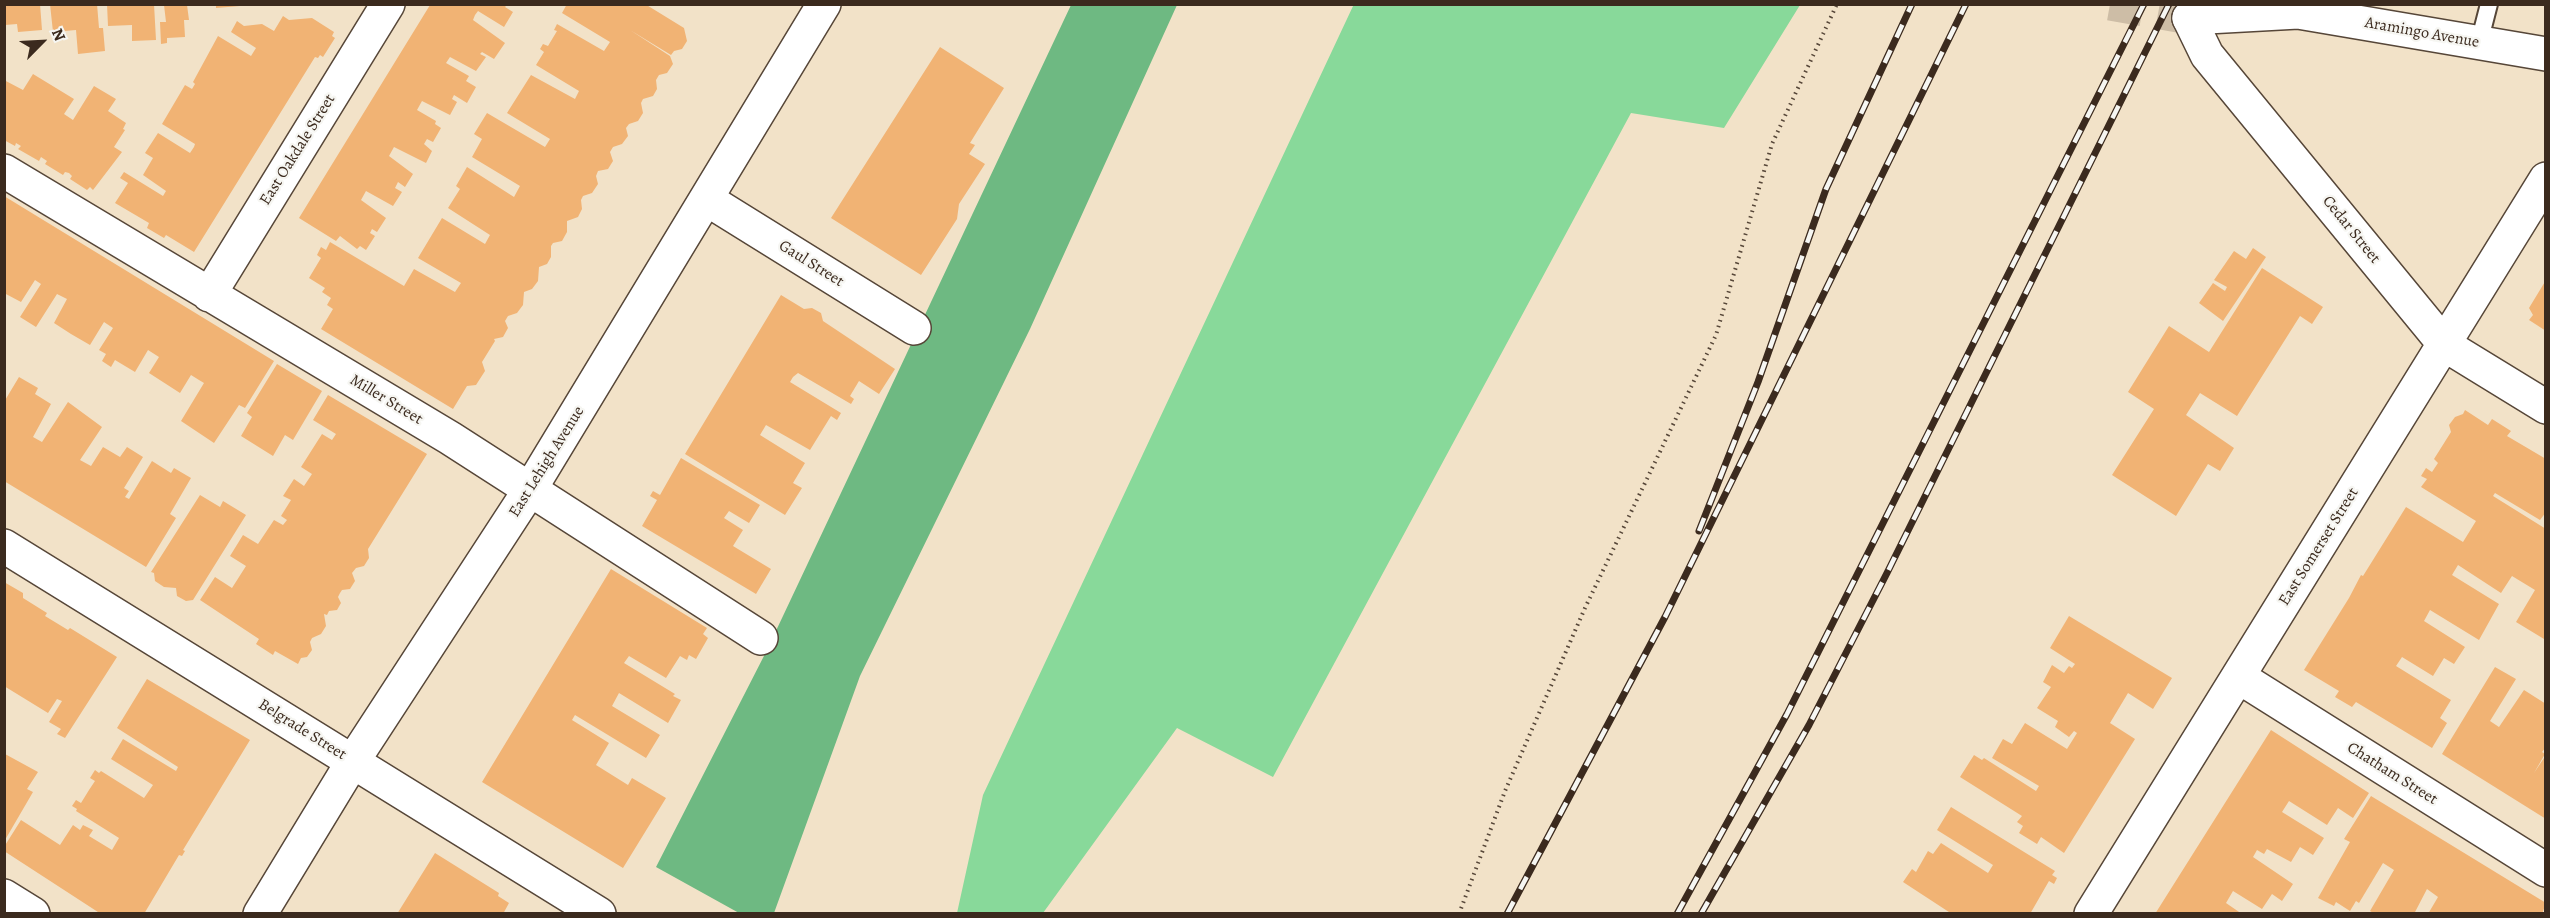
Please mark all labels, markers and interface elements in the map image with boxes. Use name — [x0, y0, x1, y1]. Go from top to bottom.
north arrow — [12, 12, 72, 72]
street label: Aramingo Avenue — [2363, 13, 2481, 53]
text: N — [46, 25, 71, 44]
street label: East Oakdale Street — [256, 91, 340, 209]
street label: Cedar Street — [2318, 192, 2384, 268]
street label: Gaul Street — [775, 237, 847, 291]
street label: Miller Street — [346, 371, 426, 429]
street label: East Lehigh Avenue — [505, 403, 589, 521]
street label: East Somerset Street — [2275, 484, 2363, 610]
street label: Belgrade Street — [254, 695, 350, 765]
street label: Chatham Street — [2343, 739, 2441, 809]

